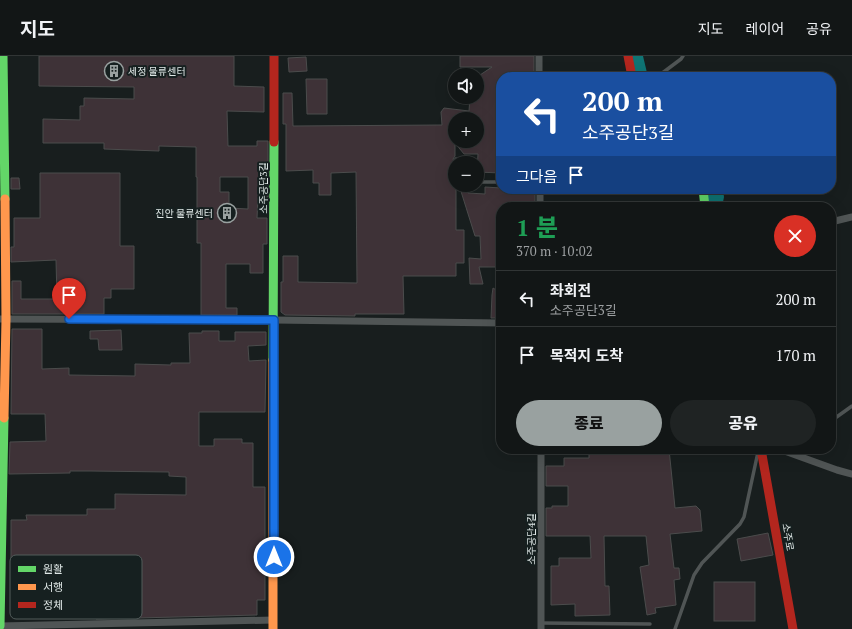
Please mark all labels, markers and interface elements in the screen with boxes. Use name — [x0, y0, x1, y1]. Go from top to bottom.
text: 지도 — [20, 16, 55, 41]
text: 지도 — [698, 19, 724, 38]
text: 레이어 — [746, 19, 784, 38]
text: 공유 — [806, 19, 832, 38]
building icon: 세정 물류센터 — [103, 60, 125, 82]
place label: 세정 물류센터 — [128, 65, 186, 78]
map controls — [448, 68, 484, 192]
button: sound — [448, 68, 484, 104]
text: 200 m — [582, 82, 663, 119]
icon: left — [516, 88, 568, 140]
button: + — [448, 112, 484, 148]
text: 소주공단3길 — [582, 120, 674, 144]
button: − — [448, 156, 484, 192]
street label: 소주공단3길 — [257, 162, 270, 214]
icon: arrive — [565, 164, 587, 186]
text: 그다음 — [516, 166, 557, 186]
building icon: 진안 물류센터 — [216, 202, 238, 224]
place label: 진안 물류센터 — [155, 207, 213, 220]
text: 1 분 — [516, 211, 558, 243]
button: close — [774, 215, 816, 257]
text: 370 m · 10:02 — [516, 242, 593, 260]
pin — [52, 278, 86, 319]
text: 좌회전 — [550, 280, 591, 300]
icon: arrive — [58, 284, 80, 306]
icon: left — [516, 288, 538, 310]
text: 200 m — [775, 289, 816, 309]
text: 소주공단3길 — [550, 301, 617, 319]
icon: arrive — [516, 344, 538, 366]
text: 목적지 도착 — [550, 345, 623, 365]
text: 170 m — [775, 345, 816, 365]
button: 종료 — [516, 400, 662, 446]
button: 공유 — [670, 400, 816, 446]
street label: 소주공단4길 — [525, 513, 538, 565]
street label: 소주로 — [779, 522, 797, 552]
position arrow — [253, 536, 295, 578]
legend — [10, 555, 142, 619]
text: 원활 — [43, 562, 63, 576]
text: 서행 — [43, 580, 63, 594]
text: 정체 — [43, 598, 63, 612]

